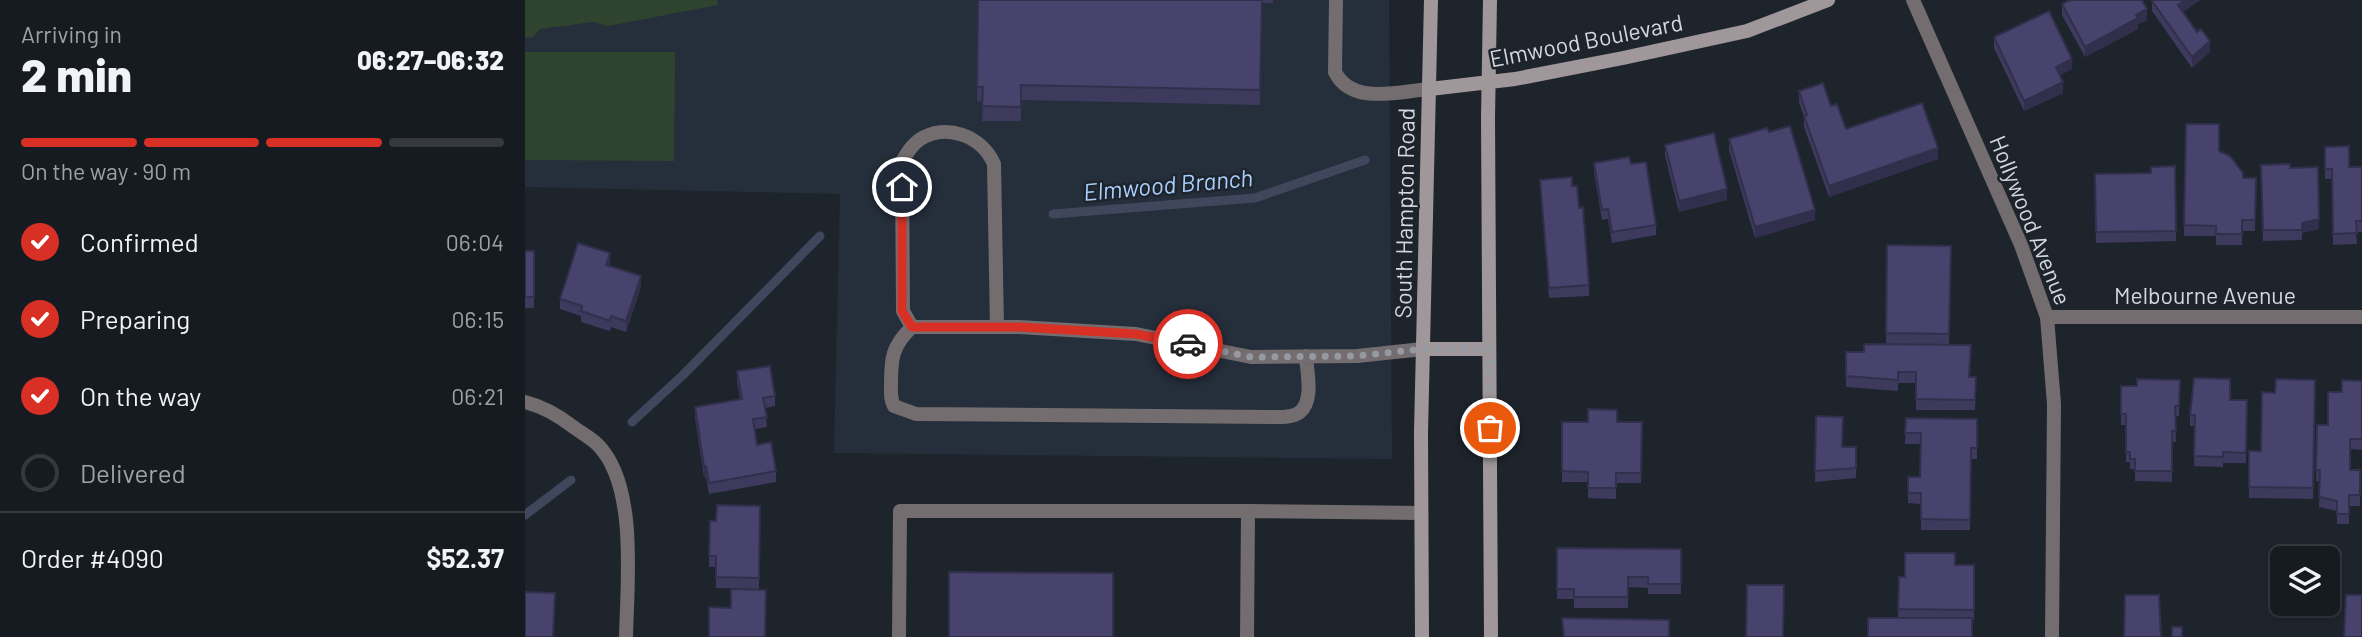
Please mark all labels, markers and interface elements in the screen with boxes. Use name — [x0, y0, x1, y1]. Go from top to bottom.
street label: Elmwood Boulevard — [1487, 8, 1685, 72]
text: Arriving in — [21, 20, 122, 48]
text: 06:27–06:32 — [357, 44, 504, 75]
text: 2 min — [21, 46, 132, 101]
street label: South Hampton Road — [1388, 107, 1420, 319]
street label: Hollywood Avenue — [1984, 131, 2078, 309]
text: On the way · 90 m — [21, 157, 191, 185]
pin — [872, 157, 932, 217]
water label: Elmwood Branch — [1082, 162, 1254, 206]
icon: home — [883, 168, 921, 206]
icon: check — [21, 223, 59, 261]
text: Confirmed — [80, 226, 199, 257]
text: 06:04 — [446, 228, 504, 256]
street label: Melbourne Avenue — [2114, 281, 2296, 309]
icon: check — [21, 300, 59, 338]
text: Preparing — [80, 303, 190, 334]
text: 06:15 — [451, 305, 504, 333]
courier — [1153, 309, 1223, 379]
icon: car — [1169, 325, 1207, 363]
icon: check — [21, 377, 59, 415]
text: On the way — [80, 380, 201, 411]
text: 06:21 — [451, 382, 504, 410]
pin — [1460, 398, 1520, 458]
icon: bag — [1471, 409, 1509, 447]
text: Delivered — [80, 457, 186, 488]
text: Order #4090 — [21, 542, 164, 573]
text: $52.37 — [427, 542, 504, 573]
map controls — [2270, 546, 2340, 616]
button: layers — [2270, 546, 2340, 616]

